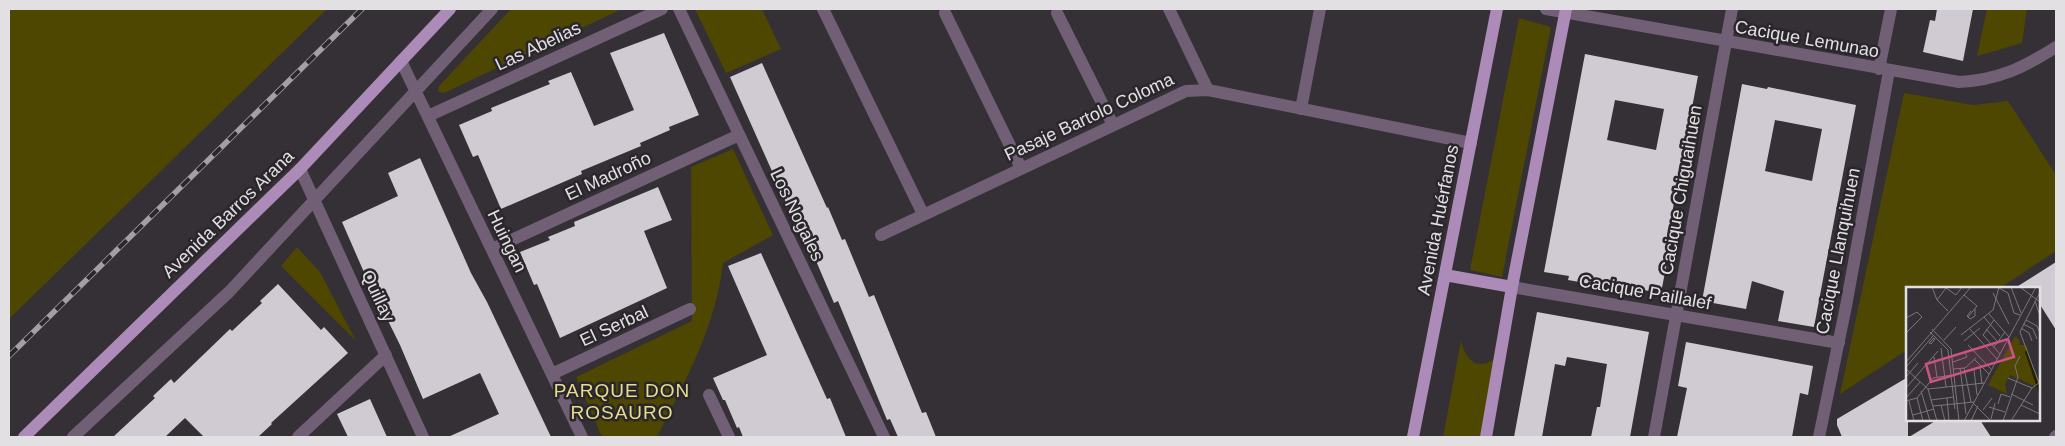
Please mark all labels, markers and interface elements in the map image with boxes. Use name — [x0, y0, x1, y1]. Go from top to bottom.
street label: Cacique Lemunao — [1733, 16, 1881, 62]
street label: Las Abelias — [492, 17, 584, 75]
street label: Pasaje Bartolo Coloma — [1001, 69, 1178, 165]
street label: Cacique Chiguaihuen — [1656, 104, 1706, 276]
street label: Avenida Huérfanos — [1414, 143, 1462, 297]
street label: Avenida Barros Arana — [158, 145, 299, 282]
street label: El Madroño — [562, 147, 654, 205]
street label: Los Nogales — [766, 166, 828, 264]
street label: Cacique Llanquihuen — [1812, 166, 1864, 336]
street label: Huingan — [483, 206, 531, 276]
street label: Quillay — [357, 267, 399, 325]
street label: Cacique Paillalef — [1577, 271, 1714, 314]
inset map — [1906, 287, 2040, 421]
street label: El Serbal — [577, 302, 651, 350]
district label: PARQUE DON ROSAURO — [554, 380, 690, 423]

